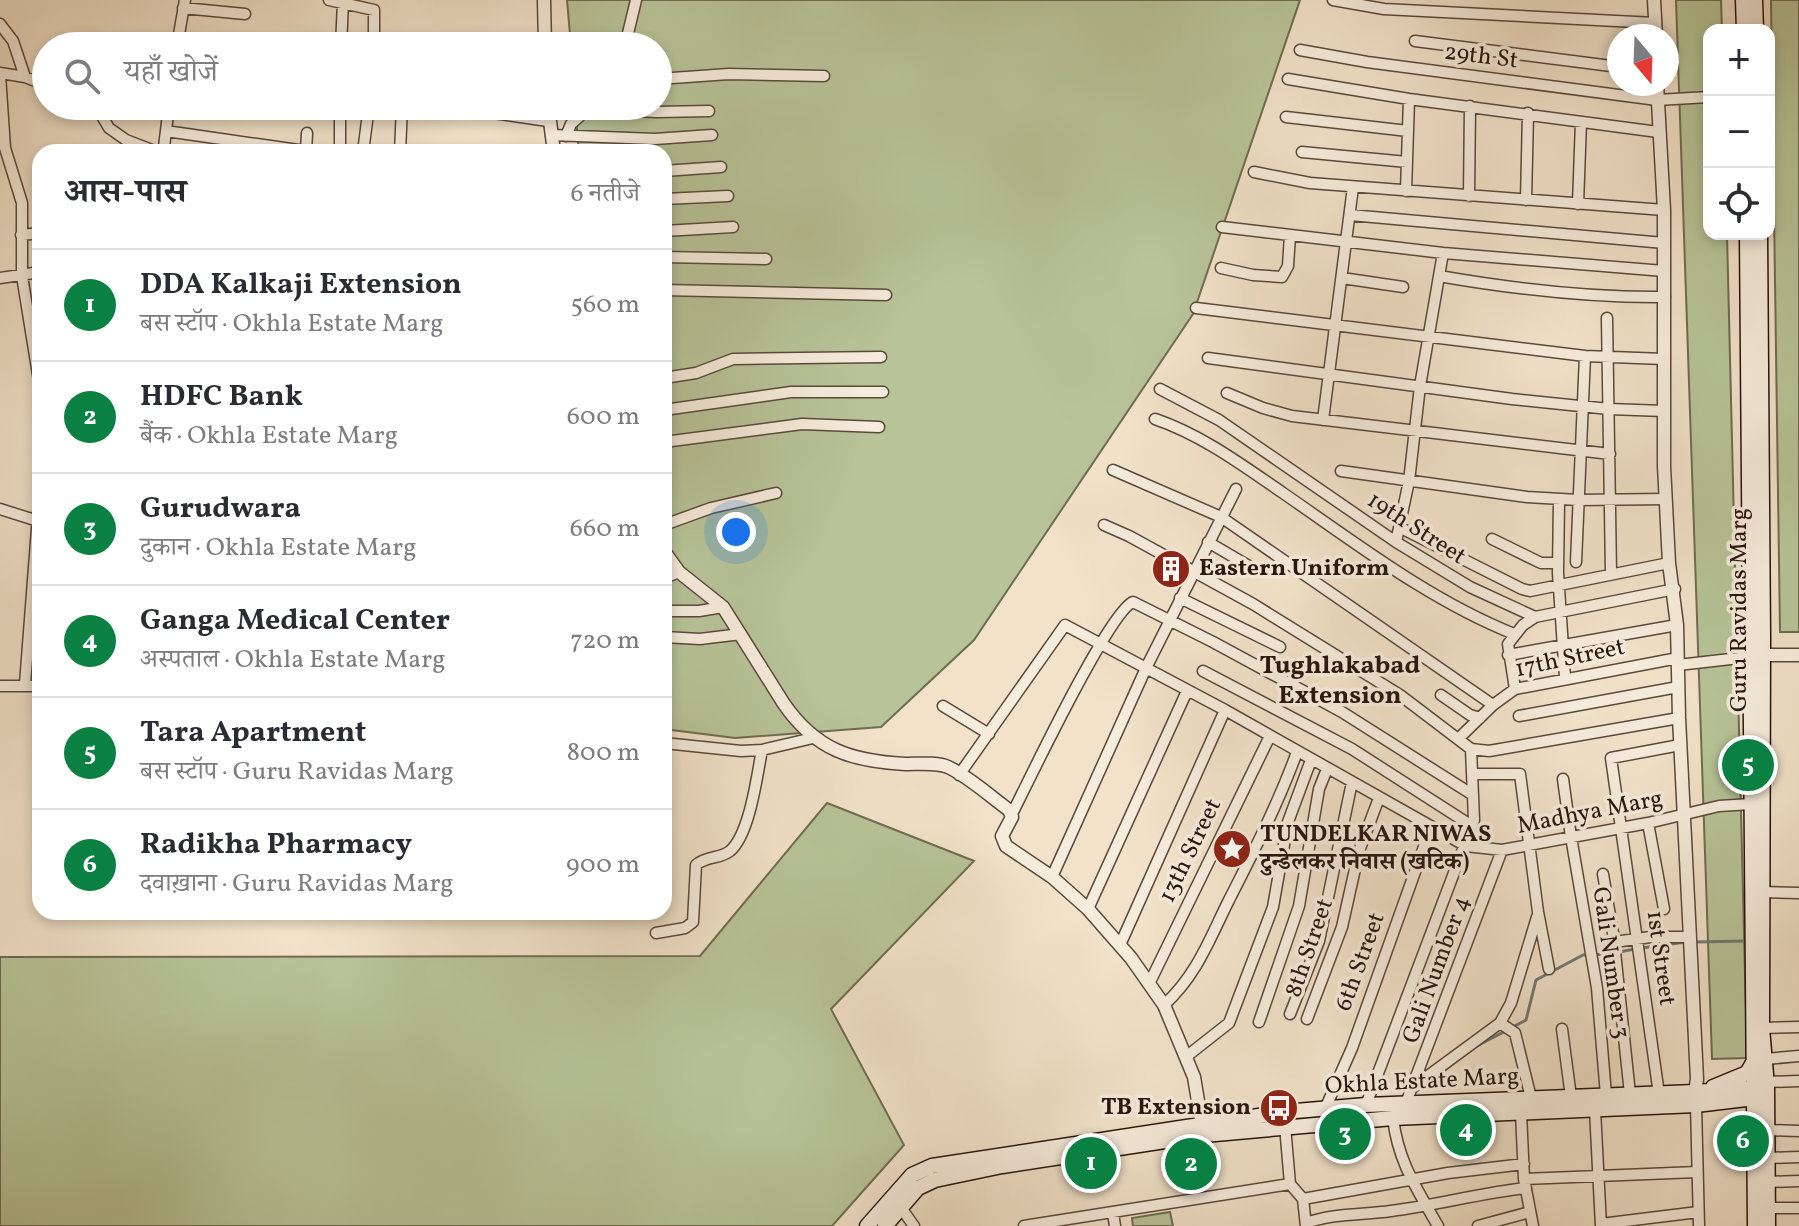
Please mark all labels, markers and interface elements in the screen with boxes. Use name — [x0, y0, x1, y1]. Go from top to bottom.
north arrow — [1607, 24, 1679, 96]
map controls — [1703, 24, 1775, 240]
button: + — [1703, 24, 1775, 96]
search box — [32, 32, 672, 120]
street label: 29th St — [1442, 36, 1520, 78]
text: यहाँ खोजें — [124, 52, 218, 94]
icon: search — [60, 54, 104, 98]
button: − — [1703, 96, 1775, 168]
button: locate — [1703, 168, 1775, 240]
text: आस-पास — [64, 170, 186, 217]
text: 6 नतीजे — [571, 176, 640, 212]
text: DDA Kalkaji Extension — [140, 264, 462, 306]
text: 1 — [85, 287, 95, 323]
text: 560 m — [571, 287, 640, 323]
text: बस स्टॉप · Okhla Estate Marg — [140, 306, 443, 342]
text: HDFC Bank — [140, 376, 303, 418]
text: 2 — [83, 399, 97, 435]
text: 600 m — [567, 399, 640, 435]
text: बैंक · Okhla Estate Marg — [140, 418, 398, 454]
street label: 19th Street — [1360, 484, 1472, 574]
text: Gurudwara — [140, 488, 301, 530]
street label: Guru Ravidas Marg — [1723, 508, 1757, 712]
text: 3 — [83, 511, 97, 547]
text: 660 m — [570, 511, 640, 547]
your location — [716, 512, 756, 552]
text: दुकान · Okhla Estate Marg — [140, 530, 417, 566]
building icon: Eastern Uniform — [1150, 548, 1192, 590]
place label: Eastern Uniform — [1199, 552, 1390, 586]
text: Ganga Medical Center — [140, 600, 450, 642]
text: 4 — [82, 623, 98, 659]
text: 720 m — [570, 623, 640, 659]
street label: 17th Street — [1512, 631, 1628, 687]
text: अस्पताल · Okhla Estate Marg — [140, 642, 445, 678]
district label: Tughlakabad Extension — [1260, 648, 1421, 714]
text: Tara Apartment — [140, 712, 366, 754]
text: 5 — [84, 735, 96, 771]
text: 800 m — [567, 735, 640, 771]
pin: 5 — [1722, 735, 1774, 795]
text: बस स्टॉप · Guru Ravidas Marg — [140, 754, 454, 790]
street label: Madhya Marg — [1514, 782, 1666, 844]
street label: 13th Street — [1151, 793, 1231, 909]
place label: TUNDELKAR NIWAS टुन्डेलकर निवास (खटिक) — [1258, 818, 1491, 880]
text: Radikha Pharmacy — [140, 824, 412, 866]
place icon: TUNDELKAR NIWAS टुन्डेलकर निवास (खटिक) — [1211, 828, 1253, 870]
text: 6 — [83, 847, 97, 883]
text: 900 m — [566, 847, 640, 883]
text: दवाख़ाना · Guru Ravidas Marg — [140, 866, 454, 902]
street label: Gali Number 3 — [1583, 885, 1637, 1041]
street label: Gali Number 4 — [1395, 891, 1479, 1049]
street label: 8th Street — [1277, 894, 1343, 1002]
street label: 6th Street — [1327, 908, 1395, 1016]
street label: 1st Street — [1637, 908, 1683, 1008]
street label: Okhla Estate Marg — [1324, 1060, 1520, 1104]
bus stop icon: TB Extension — [1258, 1087, 1300, 1129]
place label: TB Extension — [1101, 1091, 1251, 1125]
pin: 4 — [1440, 1100, 1492, 1160]
pin: 3 — [1319, 1104, 1371, 1164]
pin: 6 — [1717, 1111, 1769, 1171]
pin: 1 — [1065, 1133, 1117, 1193]
pin: 2 — [1165, 1134, 1217, 1194]

